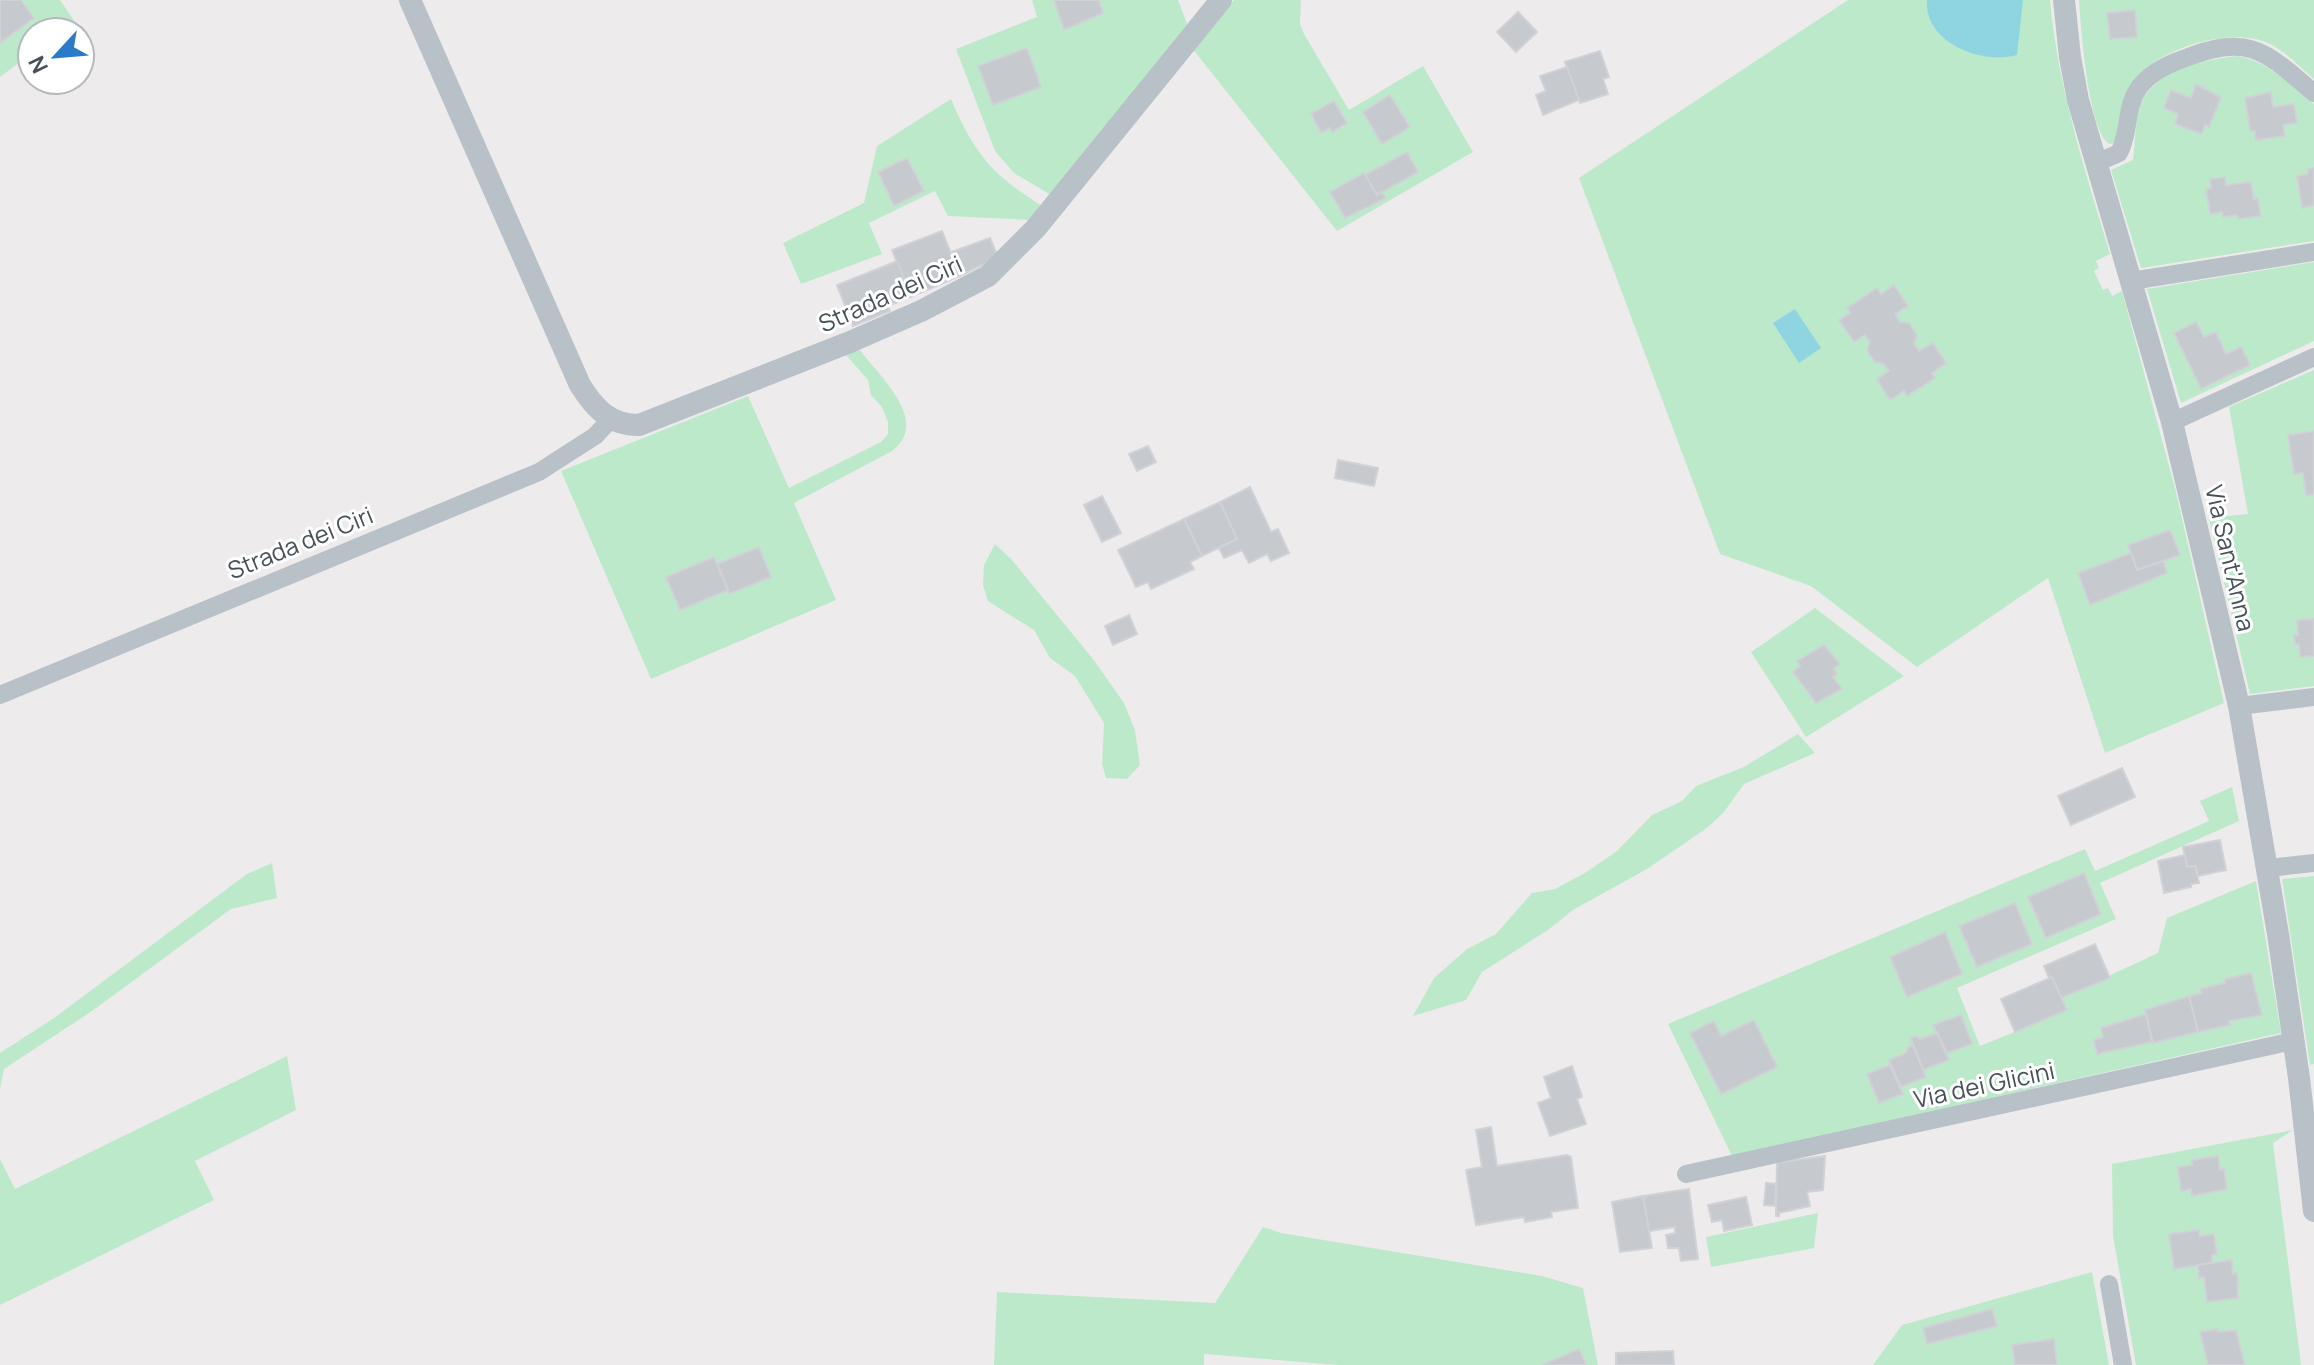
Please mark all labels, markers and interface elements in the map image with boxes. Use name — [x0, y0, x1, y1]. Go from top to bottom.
north arrow — [16, 16, 96, 96]
text: N — [21, 51, 55, 78]
street label: Strada dei Ciri — [813, 247, 967, 339]
street label: Via Sant'Anna — [2198, 482, 2264, 634]
street label: Strada dei Ciri — [222, 498, 378, 586]
street label: Via dei Glicini — [1911, 1053, 2057, 1115]

